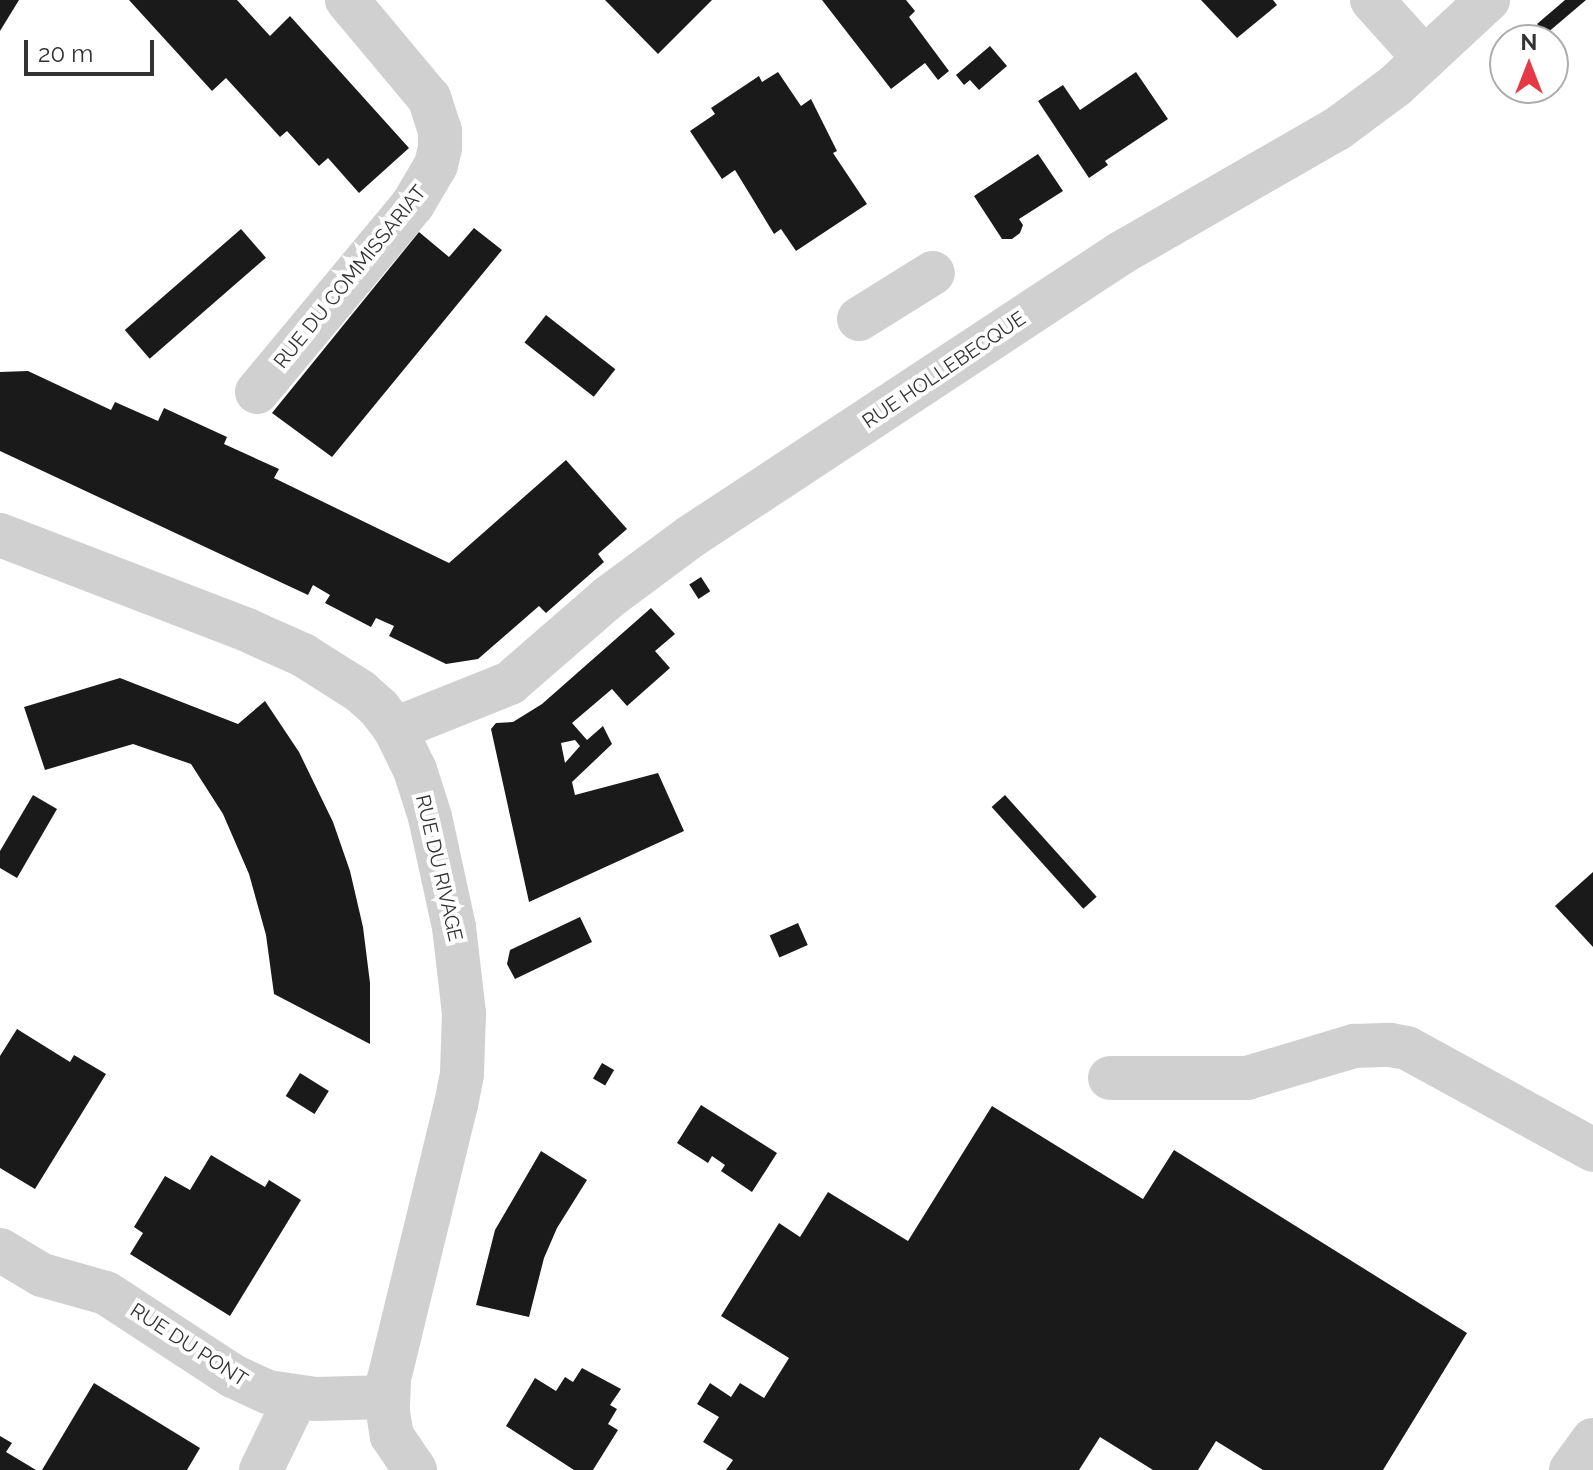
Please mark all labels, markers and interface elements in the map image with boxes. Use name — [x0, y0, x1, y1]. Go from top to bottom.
scale bar — [28, 24, 158, 74]
north arrow — [1489, 24, 1569, 104]
text: N — [1521, 29, 1537, 55]
text: 20 m — [38, 39, 93, 68]
street label: RUE DU COMMISSARIAT — [269, 181, 431, 373]
street label: RUE HOLLEBECQUE — [858, 306, 1030, 434]
street label: RUE DU RIVAGE — [410, 792, 468, 944]
street label: RUE DU PONT — [126, 1298, 252, 1392]

